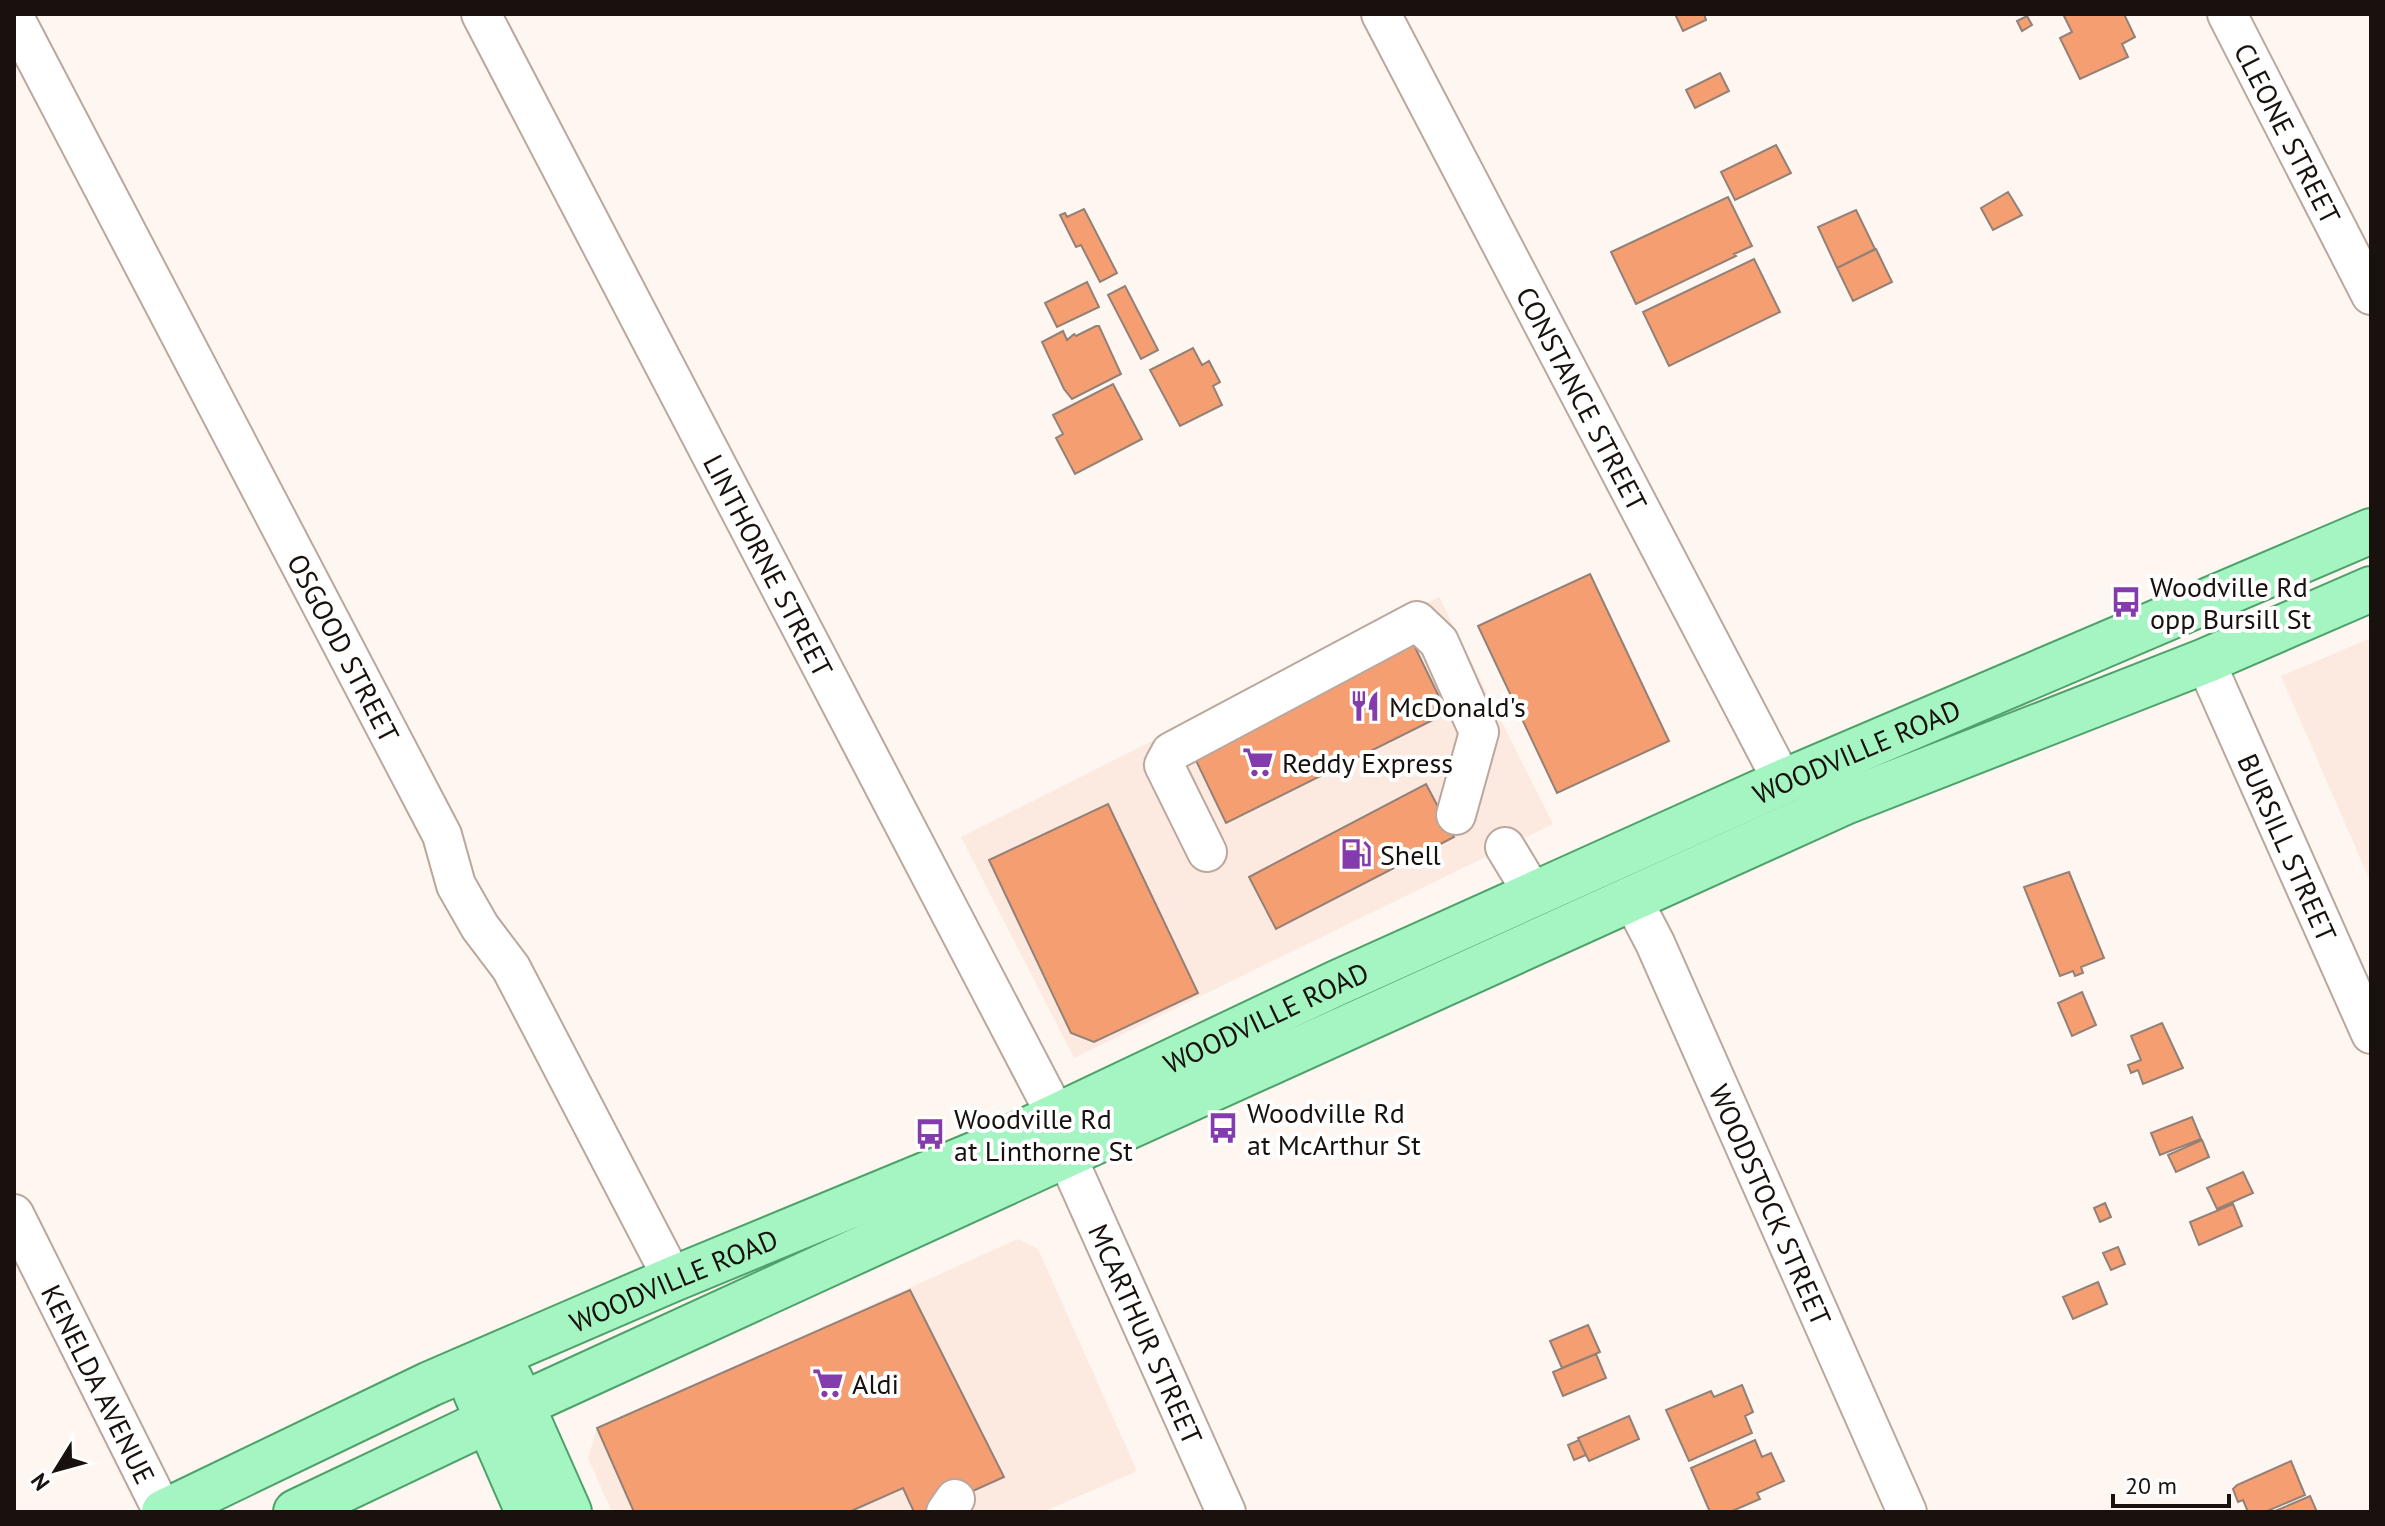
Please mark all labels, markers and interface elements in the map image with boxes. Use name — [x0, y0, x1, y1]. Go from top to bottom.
street label: CLEONE STREET — [2226, 36, 2350, 231]
street label: CONSTANCE STREET — [1508, 280, 1656, 517]
street label: LINTHORNE STREET — [696, 448, 842, 683]
street label: OSGOOD STREET — [279, 547, 409, 749]
place label: Woodville Rd opp Bursill St — [2150, 568, 2312, 637]
bus stop icon: Woodville Rd opp Bursill St — [2109, 585, 2143, 619]
place label: McDonald's — [1389, 688, 1526, 725]
restaurant icon: McDonald's — [1348, 689, 1382, 723]
street label: WOODVILLE ROAD — [1747, 690, 1966, 812]
place label: Reddy Express — [1282, 744, 1453, 781]
supermarket icon: Reddy Express — [1241, 745, 1275, 779]
street label: BURSILL STREET — [2230, 747, 2346, 948]
place label: Shell — [1380, 836, 1441, 873]
fuel station icon: Shell — [1339, 837, 1373, 871]
street label: WOODVILLE ROAD — [1157, 953, 1374, 1081]
street label: WOODSTOCK STREET — [1701, 1078, 1841, 1331]
place label: Woodville Rd at McArthur St — [1247, 1094, 1421, 1163]
place label: Woodville Rd at Linthorne St — [954, 1100, 1133, 1169]
bus stop icon: Woodville Rd at McArthur St — [1206, 1111, 1240, 1145]
bus stop icon: Woodville Rd at Linthorne St — [913, 1117, 947, 1151]
street label: MCARTHUR STREET — [1081, 1218, 1212, 1451]
street label: WOODVILLE ROAD — [564, 1219, 783, 1340]
street label: KENELDA AVENUE — [35, 1278, 165, 1490]
place label: Aldi — [852, 1365, 899, 1402]
supermarket icon: Aldi — [811, 1366, 845, 1400]
north arrow — [16, 1430, 96, 1510]
scale bar — [2113, 1458, 2229, 1508]
text: 20 m — [2125, 1470, 2177, 1501]

